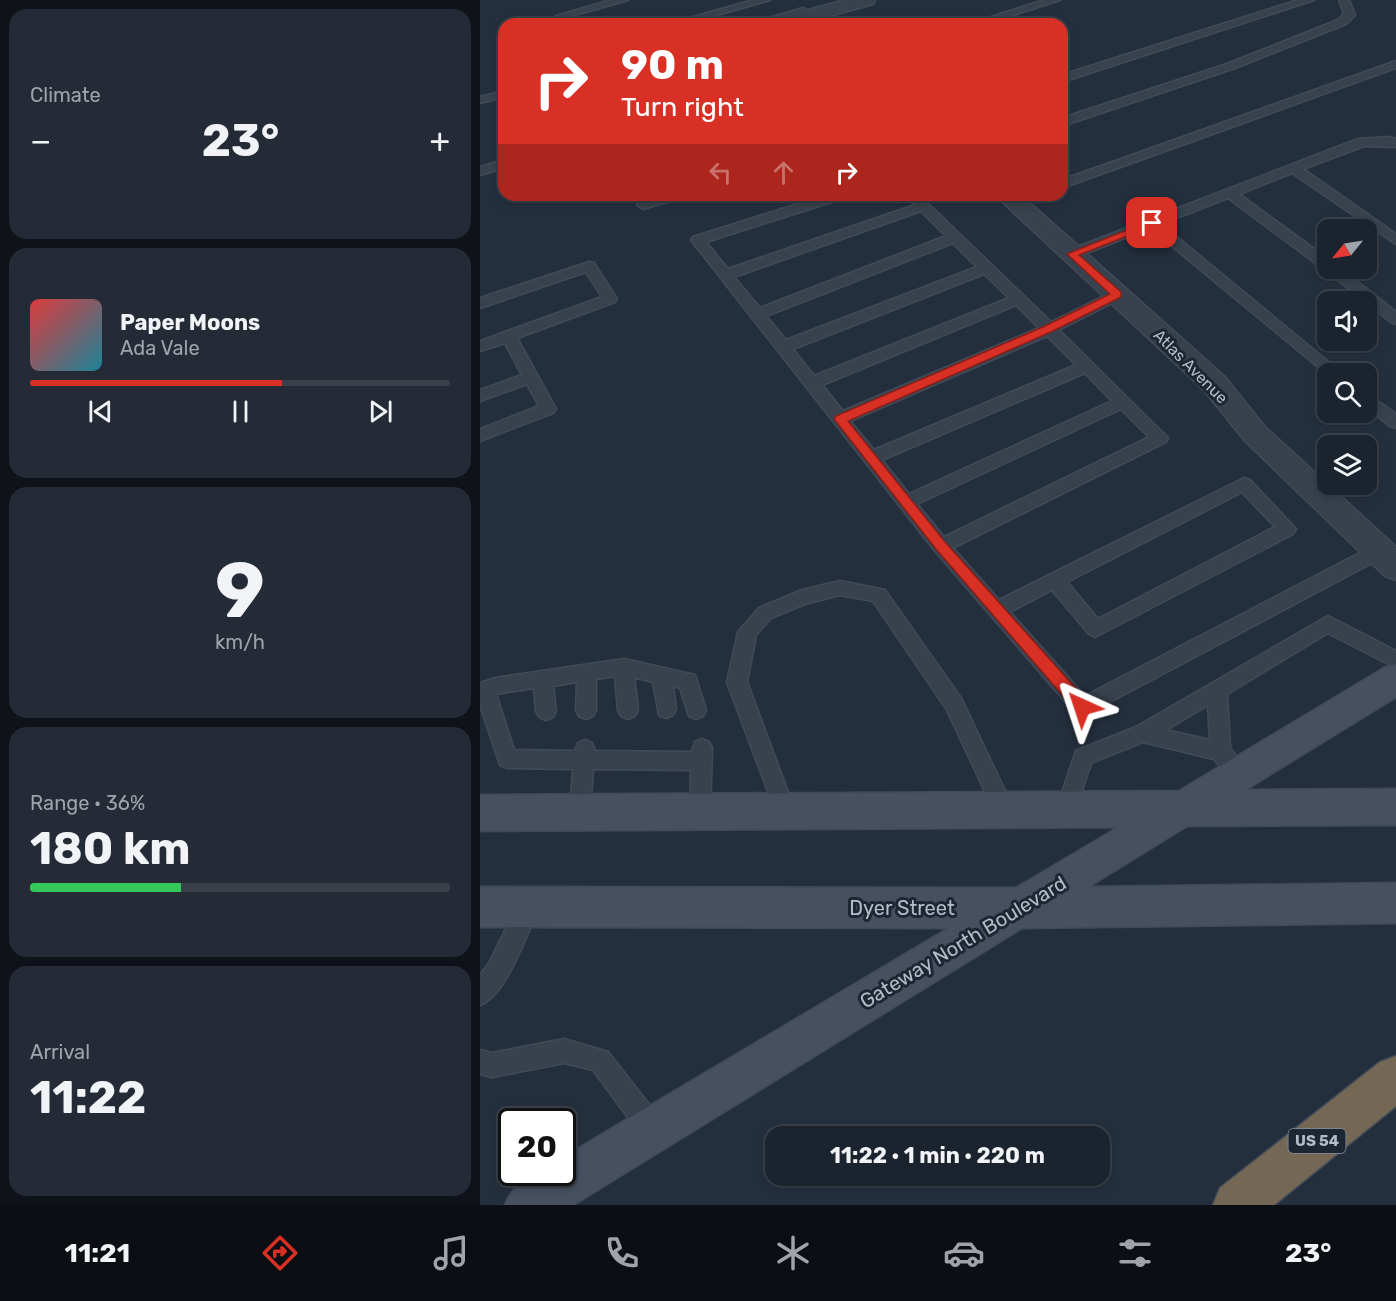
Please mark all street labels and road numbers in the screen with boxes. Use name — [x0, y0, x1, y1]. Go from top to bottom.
street label: Atlas Avenue — [1150, 325, 1232, 407]
street label: Gateway North Boulevard — [855, 871, 1071, 1013]
street label: Dyer Street — [849, 896, 955, 920]
road number: US 54 — [1288, 1129, 1346, 1153]

